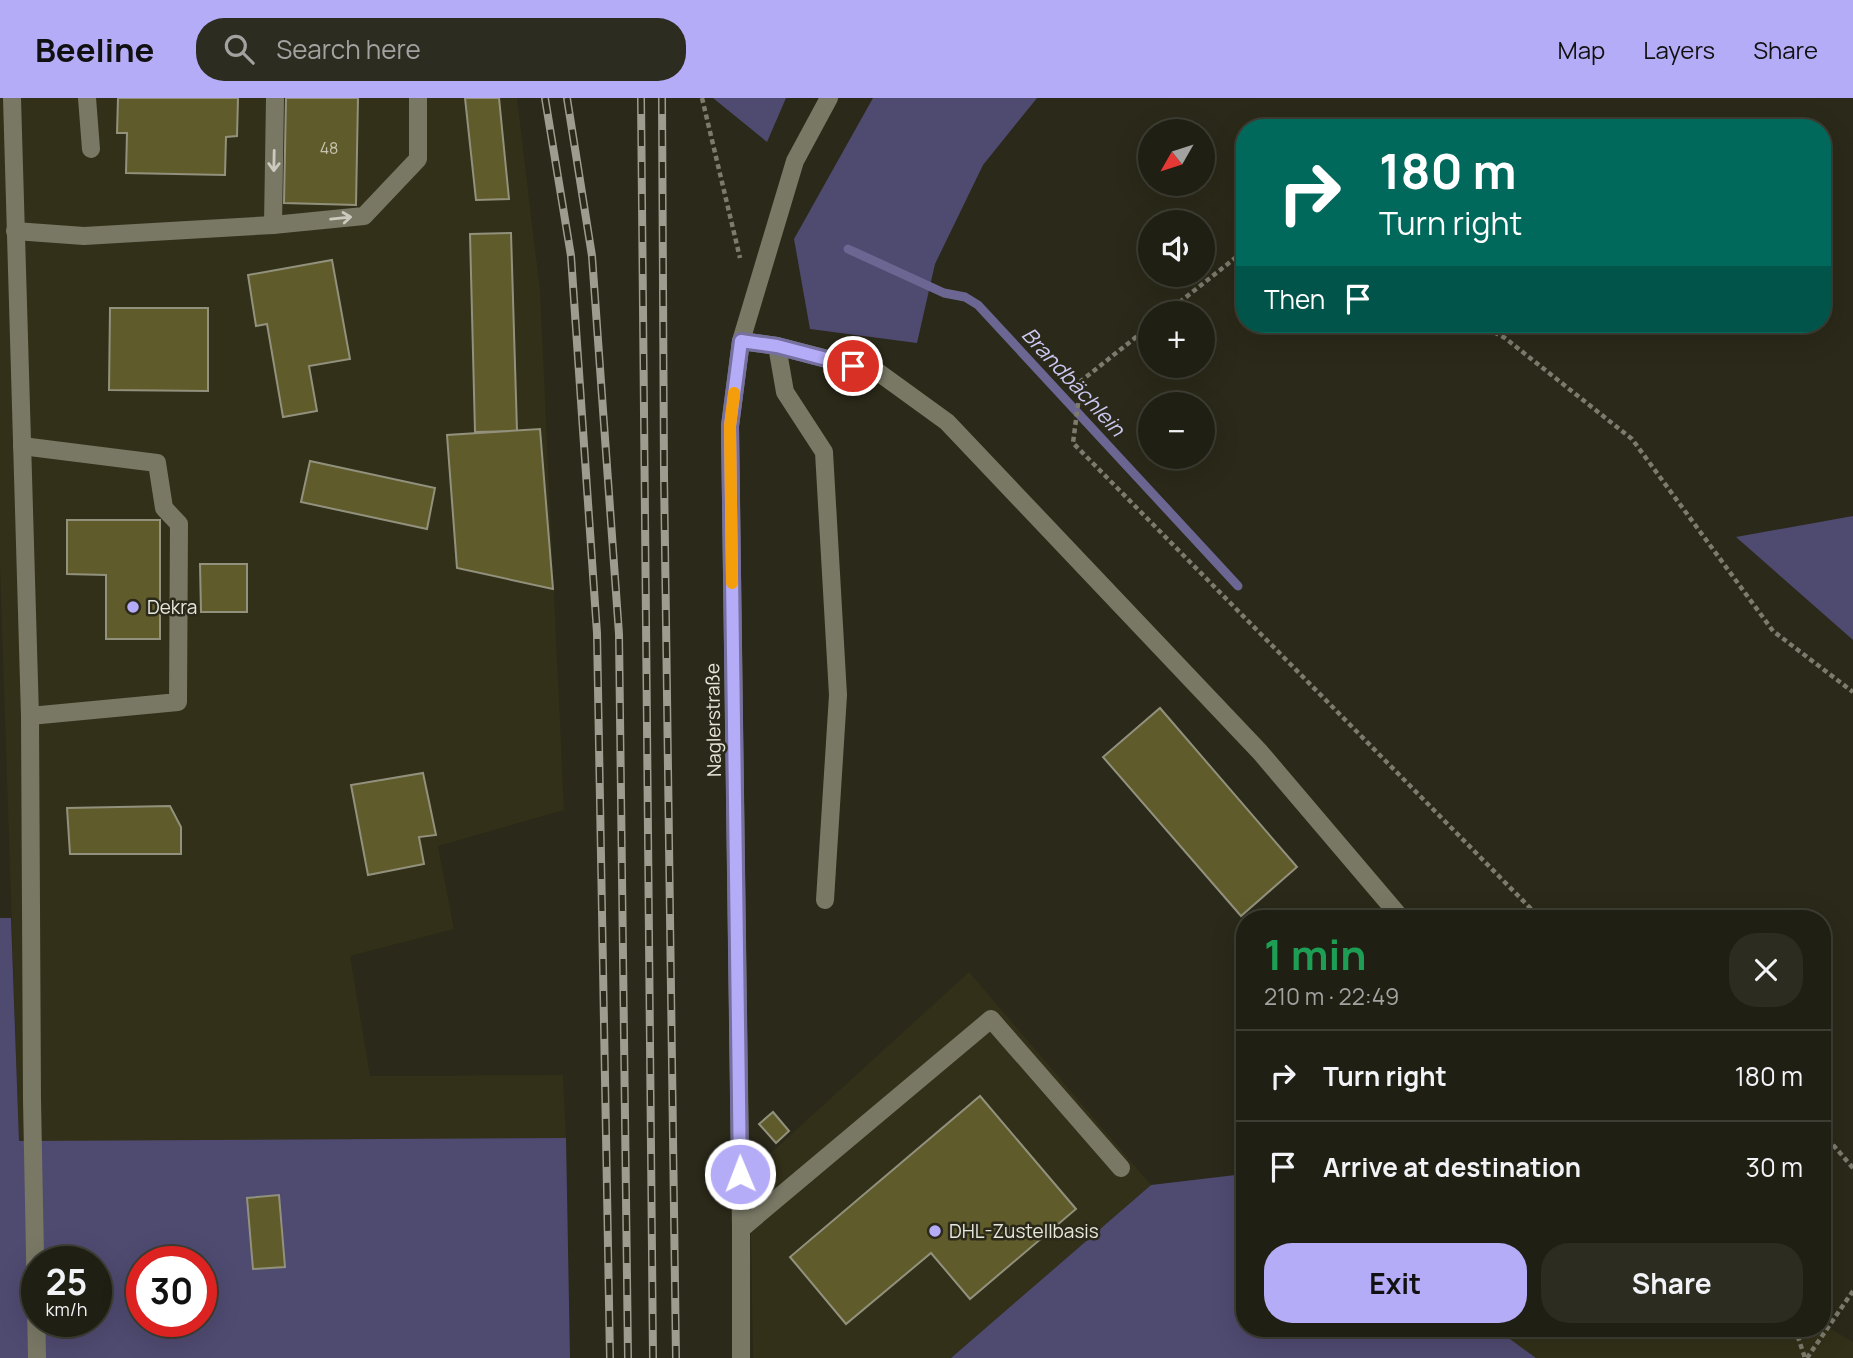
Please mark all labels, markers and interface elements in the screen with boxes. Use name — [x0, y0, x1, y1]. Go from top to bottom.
search box — [196, 18, 686, 81]
text: Beeline — [35, 27, 154, 72]
icon: search — [220, 30, 258, 68]
text: Search here — [276, 31, 421, 67]
text: Map — [1558, 33, 1605, 66]
text: Layers — [1643, 33, 1715, 66]
text: Share — [1753, 33, 1818, 66]
north arrow — [1138, 119, 1214, 196]
map controls — [1138, 119, 1215, 469]
house number: 48 — [320, 137, 338, 159]
text: 180 m — [1379, 137, 1517, 204]
icon: right — [1264, 147, 1355, 238]
one-way arrow — [267, 150, 281, 173]
text: Turn right — [1379, 201, 1522, 245]
button: sound — [1138, 210, 1215, 287]
one-way arrow — [330, 211, 352, 224]
icon: arrive — [1339, 280, 1377, 318]
text: Then — [1264, 281, 1325, 317]
button: + — [1138, 301, 1215, 378]
water label: Brandbächlein — [1016, 321, 1133, 443]
pin — [823, 336, 883, 396]
icon: arrive — [834, 347, 872, 385]
button: − — [1138, 392, 1215, 469]
place label: Dekra — [147, 594, 197, 620]
marker: Dekra — [125, 599, 141, 615]
street label: Naglerstraße — [699, 663, 727, 777]
text: 1 min — [1264, 925, 1367, 983]
button: close — [1729, 933, 1803, 1007]
text: 210 m · 22:49 — [1264, 980, 1399, 1012]
icon: right — [1264, 1057, 1302, 1095]
text: Turn right — [1323, 1058, 1447, 1094]
text: 180 m — [1735, 1058, 1803, 1094]
position arrow — [703, 1137, 777, 1211]
icon: arrive — [1264, 1148, 1302, 1186]
text: Arrive at destination — [1323, 1149, 1581, 1185]
text: 30 m — [1746, 1149, 1803, 1185]
place label: DHL-Zustellbasis — [949, 1218, 1099, 1244]
marker: DHL-Zustellbasis — [927, 1223, 943, 1239]
button: Exit — [1264, 1243, 1527, 1323]
button: Share — [1541, 1243, 1803, 1323]
speed limit sign: 30 — [126, 1246, 217, 1337]
text: 25 — [46, 1258, 87, 1306]
text: km/h — [46, 1297, 87, 1321]

